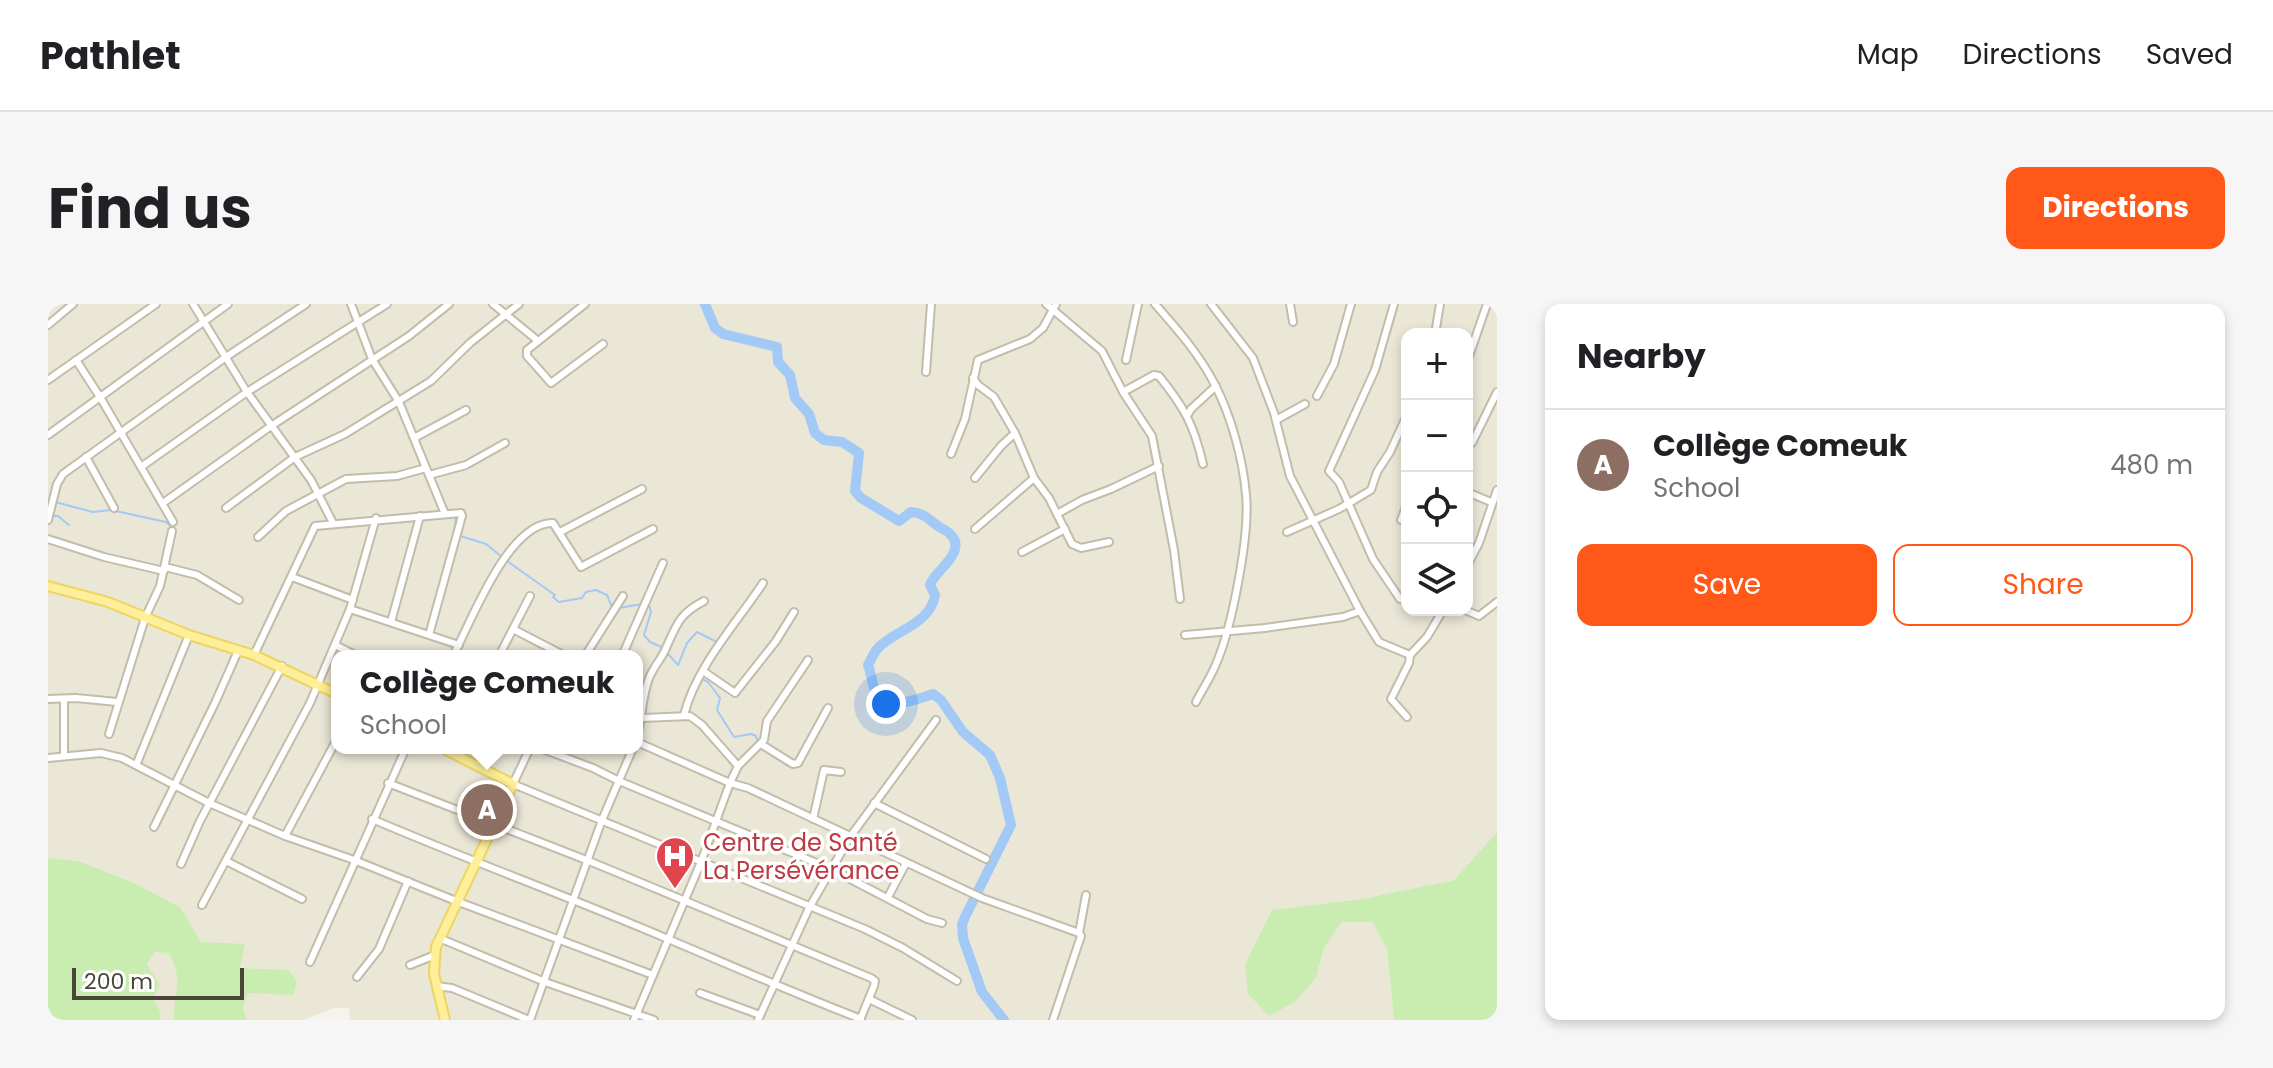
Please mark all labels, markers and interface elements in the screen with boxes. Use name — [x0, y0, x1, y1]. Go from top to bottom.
text: Pathlet — [40, 29, 181, 82]
text: Map — [1857, 35, 1919, 74]
text: Directions — [1963, 35, 2102, 74]
text: Saved — [2146, 35, 2233, 74]
button: Directions — [2006, 167, 2225, 249]
text: Find us — [48, 169, 252, 248]
map controls — [1401, 328, 1473, 616]
button: + — [1401, 328, 1473, 400]
text: Nearby — [1577, 332, 1706, 380]
button: − — [1401, 400, 1473, 472]
text: Collège Comeuk — [1653, 424, 1907, 467]
text: A — [1593, 447, 1613, 483]
text: 480 m — [2110, 447, 2193, 483]
text: School — [1653, 470, 1740, 506]
button: locate — [1401, 472, 1473, 544]
button: layers — [1401, 544, 1473, 616]
button: Save — [1577, 544, 1877, 626]
button: Share — [1893, 544, 2193, 626]
popup — [331, 650, 643, 754]
text: Collège Comeuk — [360, 661, 614, 704]
your location — [866, 684, 906, 724]
text: School — [360, 707, 447, 743]
pin: A — [461, 780, 513, 840]
place label: Centre de Santé La Persévérance — [703, 826, 899, 887]
hospital icon: Centre de Santé La Persévérance — [654, 835, 696, 890]
scale bar — [72, 964, 244, 1000]
text: 200 m — [84, 966, 153, 997]

